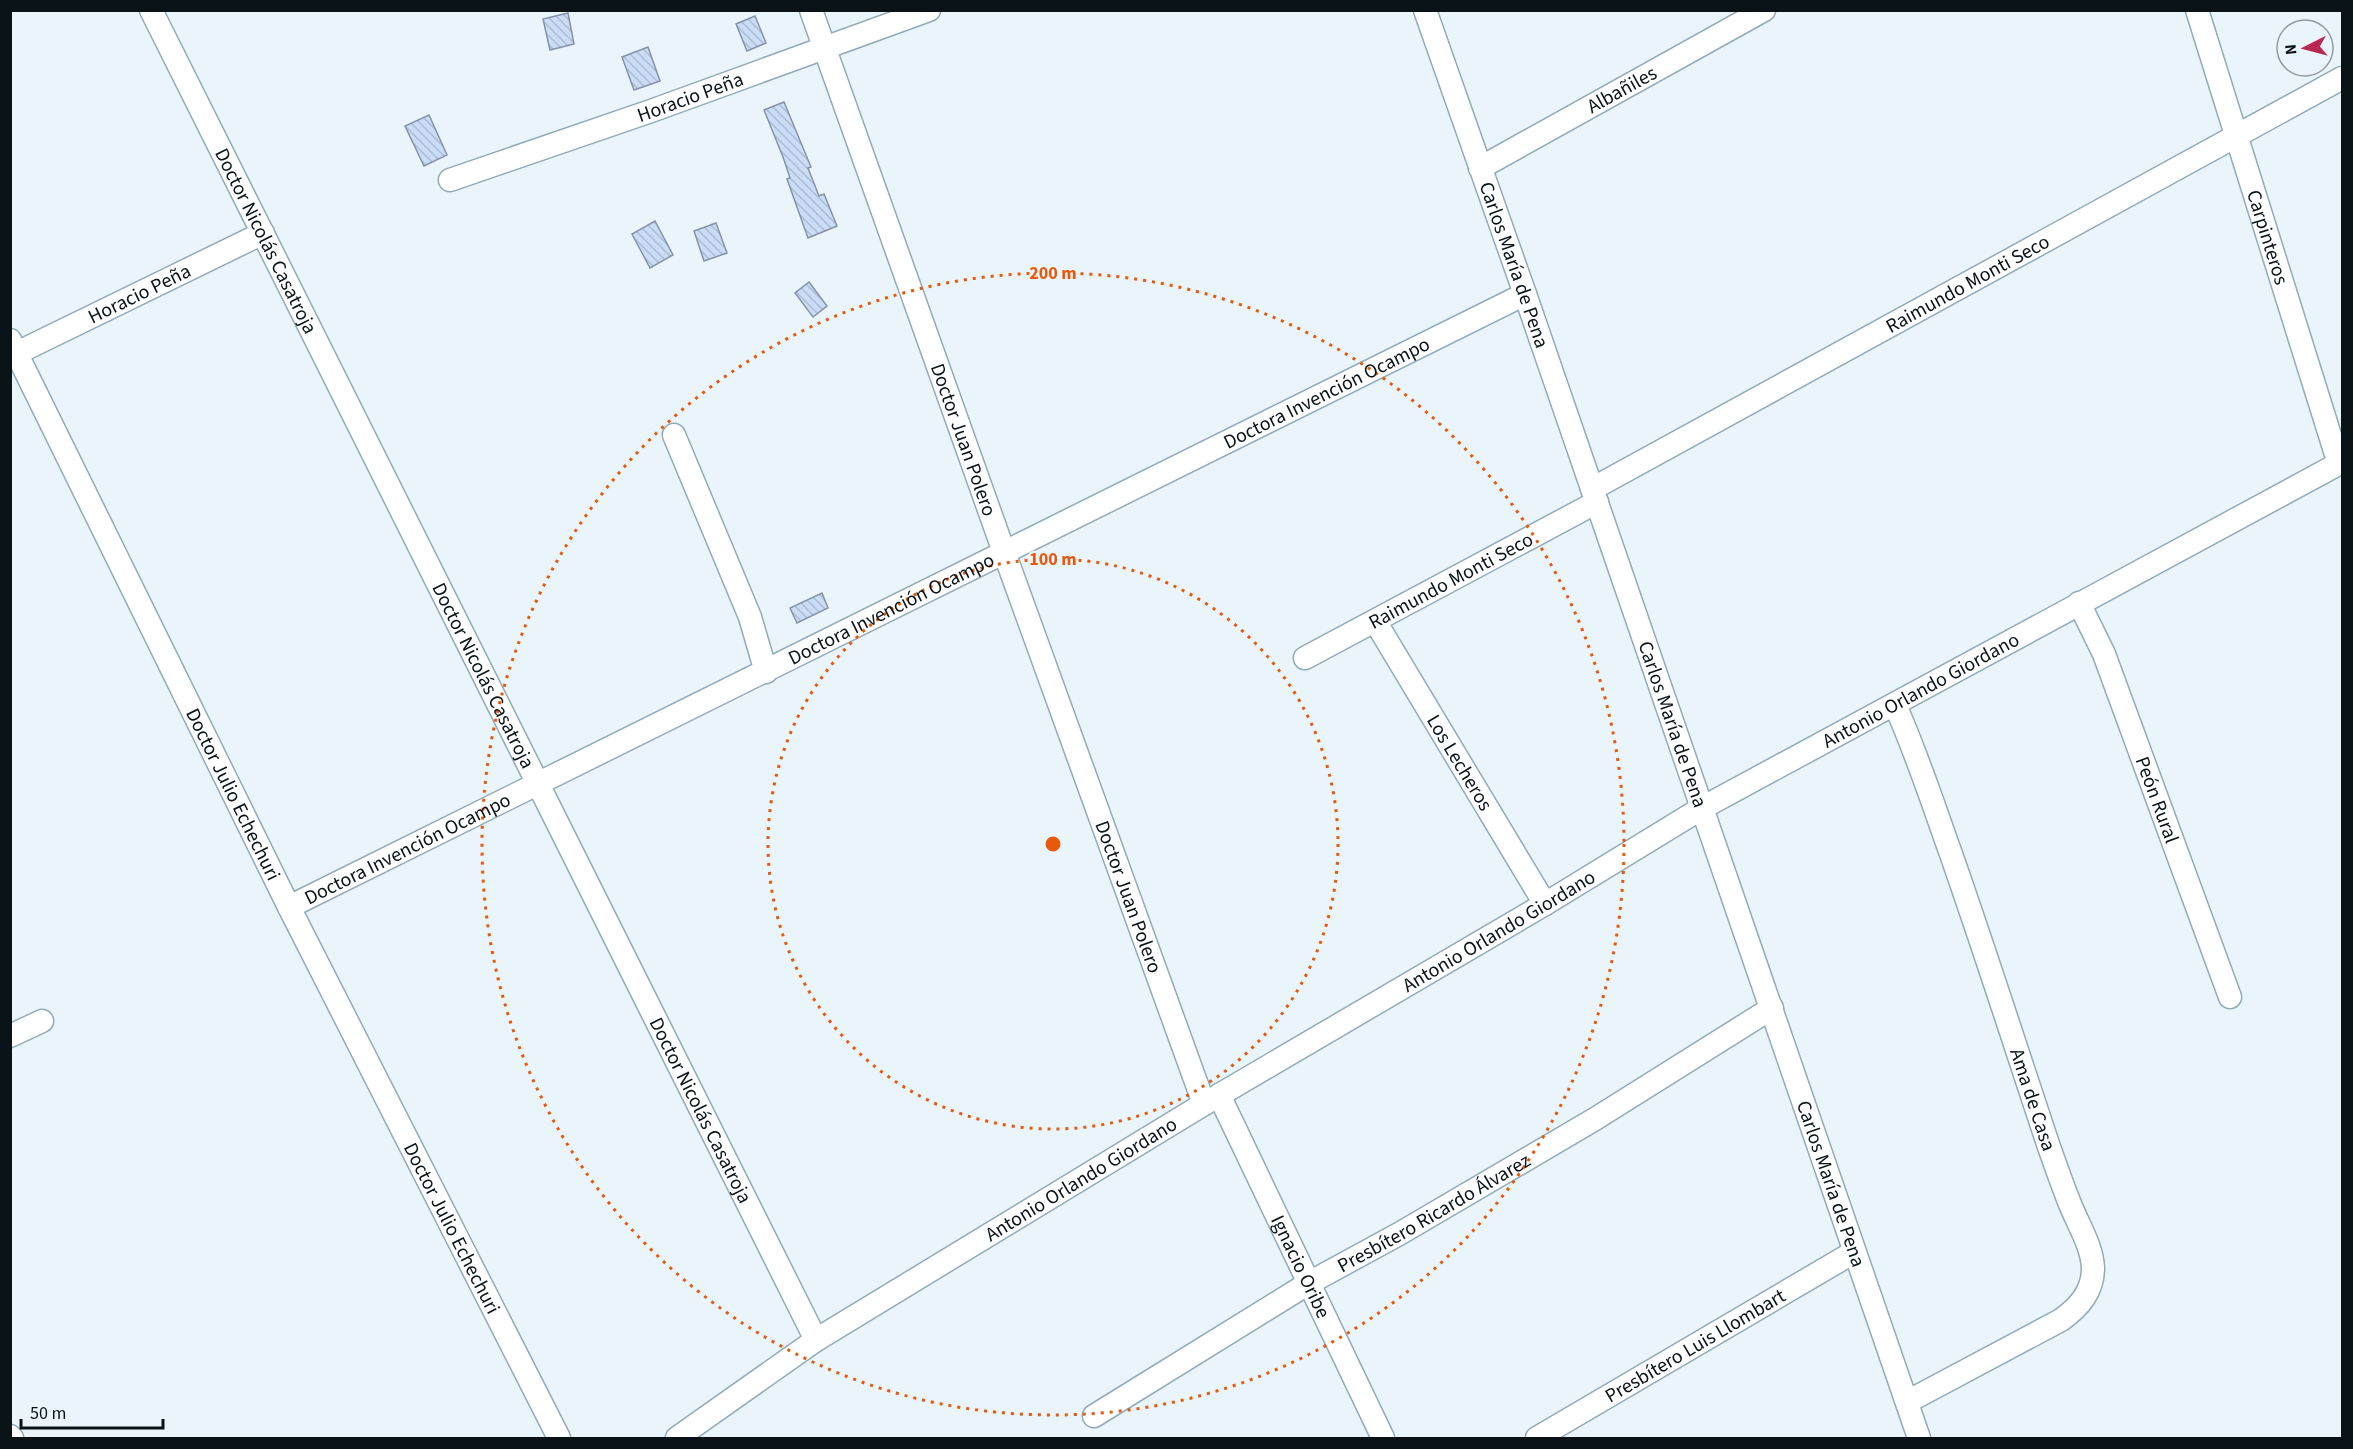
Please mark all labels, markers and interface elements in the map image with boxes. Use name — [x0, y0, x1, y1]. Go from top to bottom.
north arrow — [2275, 18, 2335, 78]
text: N — [2280, 43, 2303, 56]
street label: Albañiles — [1582, 59, 1662, 121]
street label: Horacio Peña — [633, 66, 747, 130]
street label: Doctor Nicolás Casatroja — [207, 143, 324, 339]
street label: Carlos María de Pena — [1472, 178, 1556, 352]
street label: Carpinteros — [2239, 187, 2295, 288]
street label: Raimundo Monti Seco — [1881, 228, 2055, 340]
street label: Horacio Peña — [84, 257, 196, 331]
text: 200 m — [1029, 261, 1077, 286]
street label: Doctora Invención Ocampo — [1219, 330, 1435, 456]
street label: Doctor Juan Polero — [923, 360, 1003, 520]
street label: Raimundo Monti Seco — [1364, 526, 1538, 637]
street label: Doctora Invención Ocampo — [784, 546, 999, 672]
text: 100 m — [1029, 547, 1077, 572]
street label: Doctor Nicolás Casatroja — [425, 578, 541, 774]
street label: Antonio Orlando Giordano — [1818, 626, 2024, 755]
street label: Carlos María de Pena — [1631, 638, 1714, 811]
street label: Doctor Julio Echechuri — [178, 704, 287, 885]
street label: Los Lecheros — [1419, 709, 1499, 816]
street label: Peón Rural — [2128, 753, 2185, 847]
street label: Doctora Invención Ocampo — [300, 786, 516, 912]
street label: Doctor Juan Polero — [1088, 817, 1168, 977]
centre of rings — [1043, 834, 1063, 854]
street label: Antonio Orlando Giordano — [1397, 863, 1601, 1000]
street label: Doctor Nicolás Casatroja — [642, 1013, 758, 1208]
street label: Ama de Casa — [2002, 1045, 2062, 1155]
street label: Carlos María de Pena — [1789, 1097, 1872, 1271]
street label: Antonio Orlando Giordano — [980, 1111, 1183, 1249]
street label: Doctor Julio Echechuri — [396, 1138, 507, 1319]
street label: Presbítero Ricardo Álvarez — [1333, 1147, 1536, 1280]
street label: Ignacio Oribe — [1263, 1211, 1337, 1323]
street label: Presbítero Luis Llombart — [1600, 1282, 1791, 1410]
scale bar — [21, 1392, 164, 1430]
text: 50 m — [30, 1401, 66, 1426]

